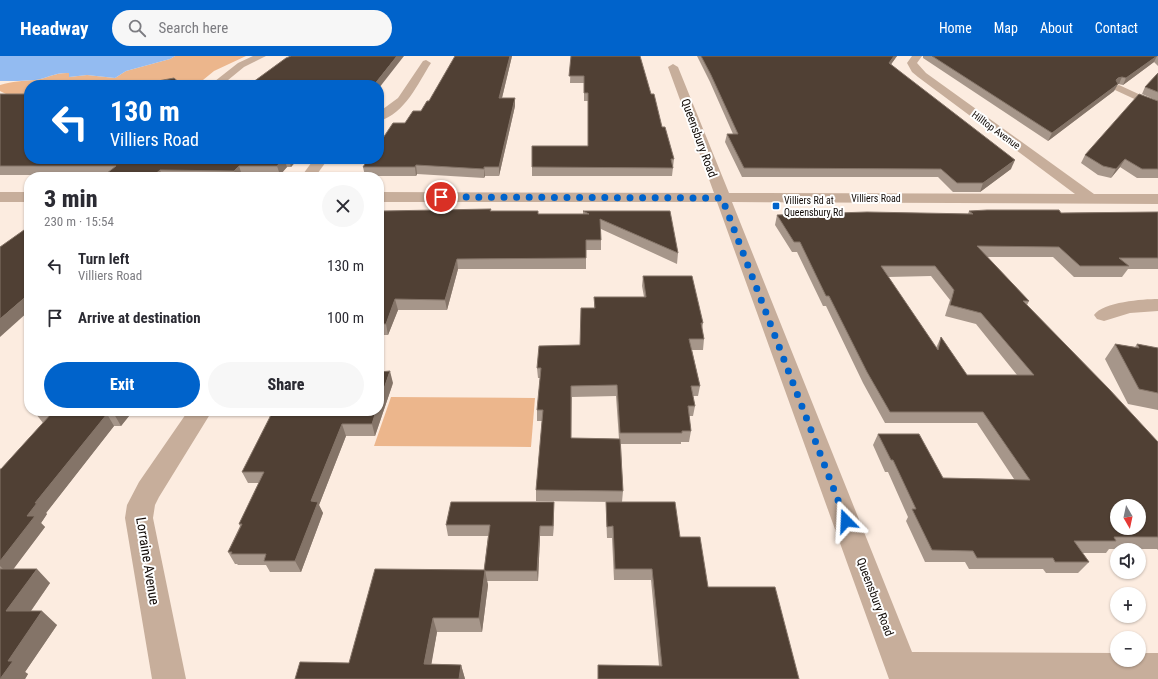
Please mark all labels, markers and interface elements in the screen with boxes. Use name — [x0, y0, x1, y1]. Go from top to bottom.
search box — [112, 10, 392, 46]
text: Headway — [20, 17, 88, 40]
icon: search — [126, 17, 148, 39]
text: Search here — [158, 19, 228, 37]
text: Home — [939, 20, 972, 36]
text: Map — [994, 20, 1018, 36]
text: About — [1040, 20, 1073, 36]
text: Contact — [1095, 20, 1138, 36]
text: 130 m — [110, 95, 180, 128]
icon: left — [44, 96, 96, 148]
street label: Queensbury Road — [678, 97, 720, 179]
street label: Hilltop Avenue — [970, 109, 1023, 151]
text: Villiers Road — [110, 129, 199, 150]
pin — [424, 180, 458, 214]
text: 3 min — [44, 185, 98, 213]
button: close — [322, 185, 364, 227]
icon: arrive — [430, 186, 452, 208]
street label: Villiers Road — [851, 193, 901, 204]
place label: Villiers Rd at Queensbury Rd — [784, 195, 843, 218]
marker: Villiers Rd at Queensbury Rd — [771, 201, 781, 211]
text: 230 m · 15:54 — [44, 214, 114, 229]
text: Turn left — [78, 250, 129, 268]
icon: left — [44, 255, 66, 277]
text: 130 m — [327, 257, 364, 275]
text: Villiers Road — [78, 268, 142, 283]
icon: arrive — [44, 307, 66, 329]
text: Arrive at destination — [78, 309, 201, 327]
text: 100 m — [327, 309, 364, 327]
button: Exit — [44, 362, 200, 408]
button: Share — [208, 362, 364, 408]
north arrow — [1110, 499, 1146, 535]
map controls — [1110, 499, 1146, 667]
position arrow — [825, 500, 867, 542]
street label: Lorraine Avenue — [133, 516, 163, 606]
button: sound — [1110, 543, 1146, 579]
street label: Queensbury Road — [854, 556, 896, 638]
button: + — [1110, 587, 1146, 623]
button: − — [1110, 631, 1146, 667]

